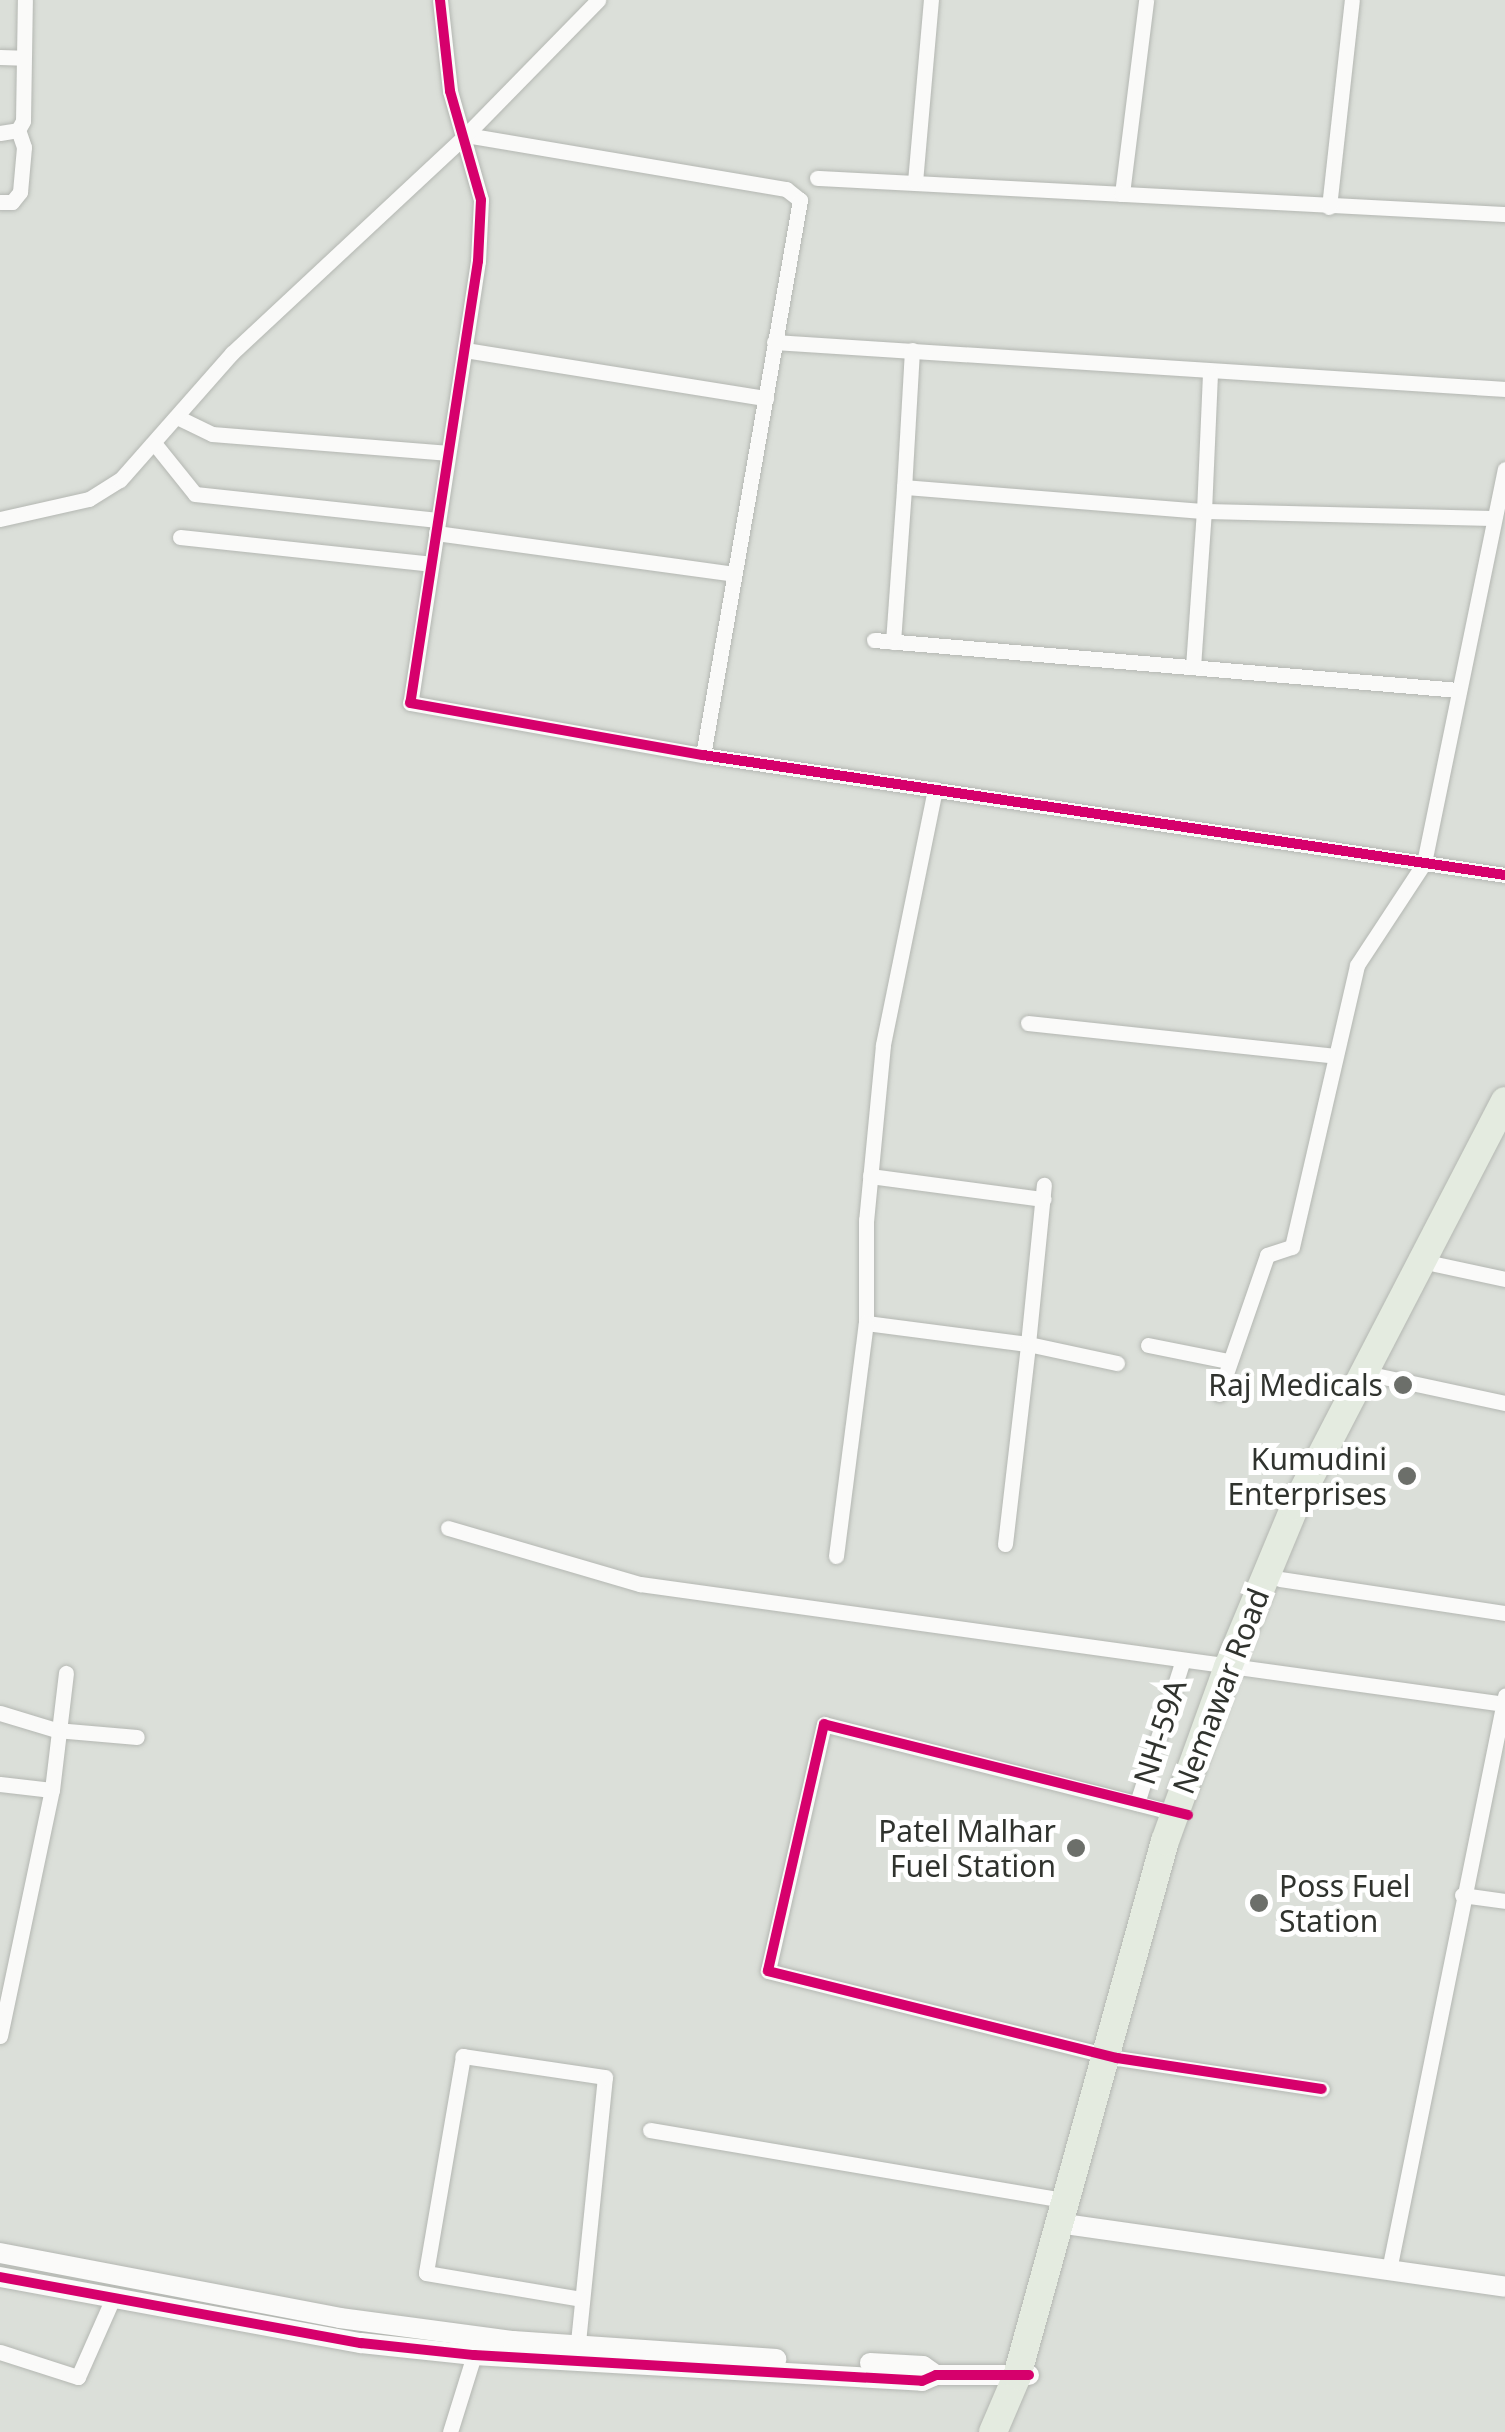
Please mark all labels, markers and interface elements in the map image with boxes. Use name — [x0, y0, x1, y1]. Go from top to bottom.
place label: Raj Medicals — [1208, 1367, 1383, 1403]
marker: Raj Medicals — [1392, 1374, 1414, 1396]
place label: Kumudini Enterprises — [1227, 1441, 1387, 1512]
marker: Kumudini Enterprises — [1396, 1465, 1418, 1487]
street label: Nemawar Road — [1165, 1583, 1277, 1799]
street label: NH-59A — [1126, 1675, 1194, 1789]
place label: Patel Malhar Fuel Station — [878, 1813, 1056, 1884]
marker: Patel Malhar Fuel Station — [1065, 1837, 1087, 1859]
place label: Poss Fuel Station — [1279, 1868, 1411, 1938]
marker: Poss Fuel Station — [1248, 1892, 1270, 1914]

